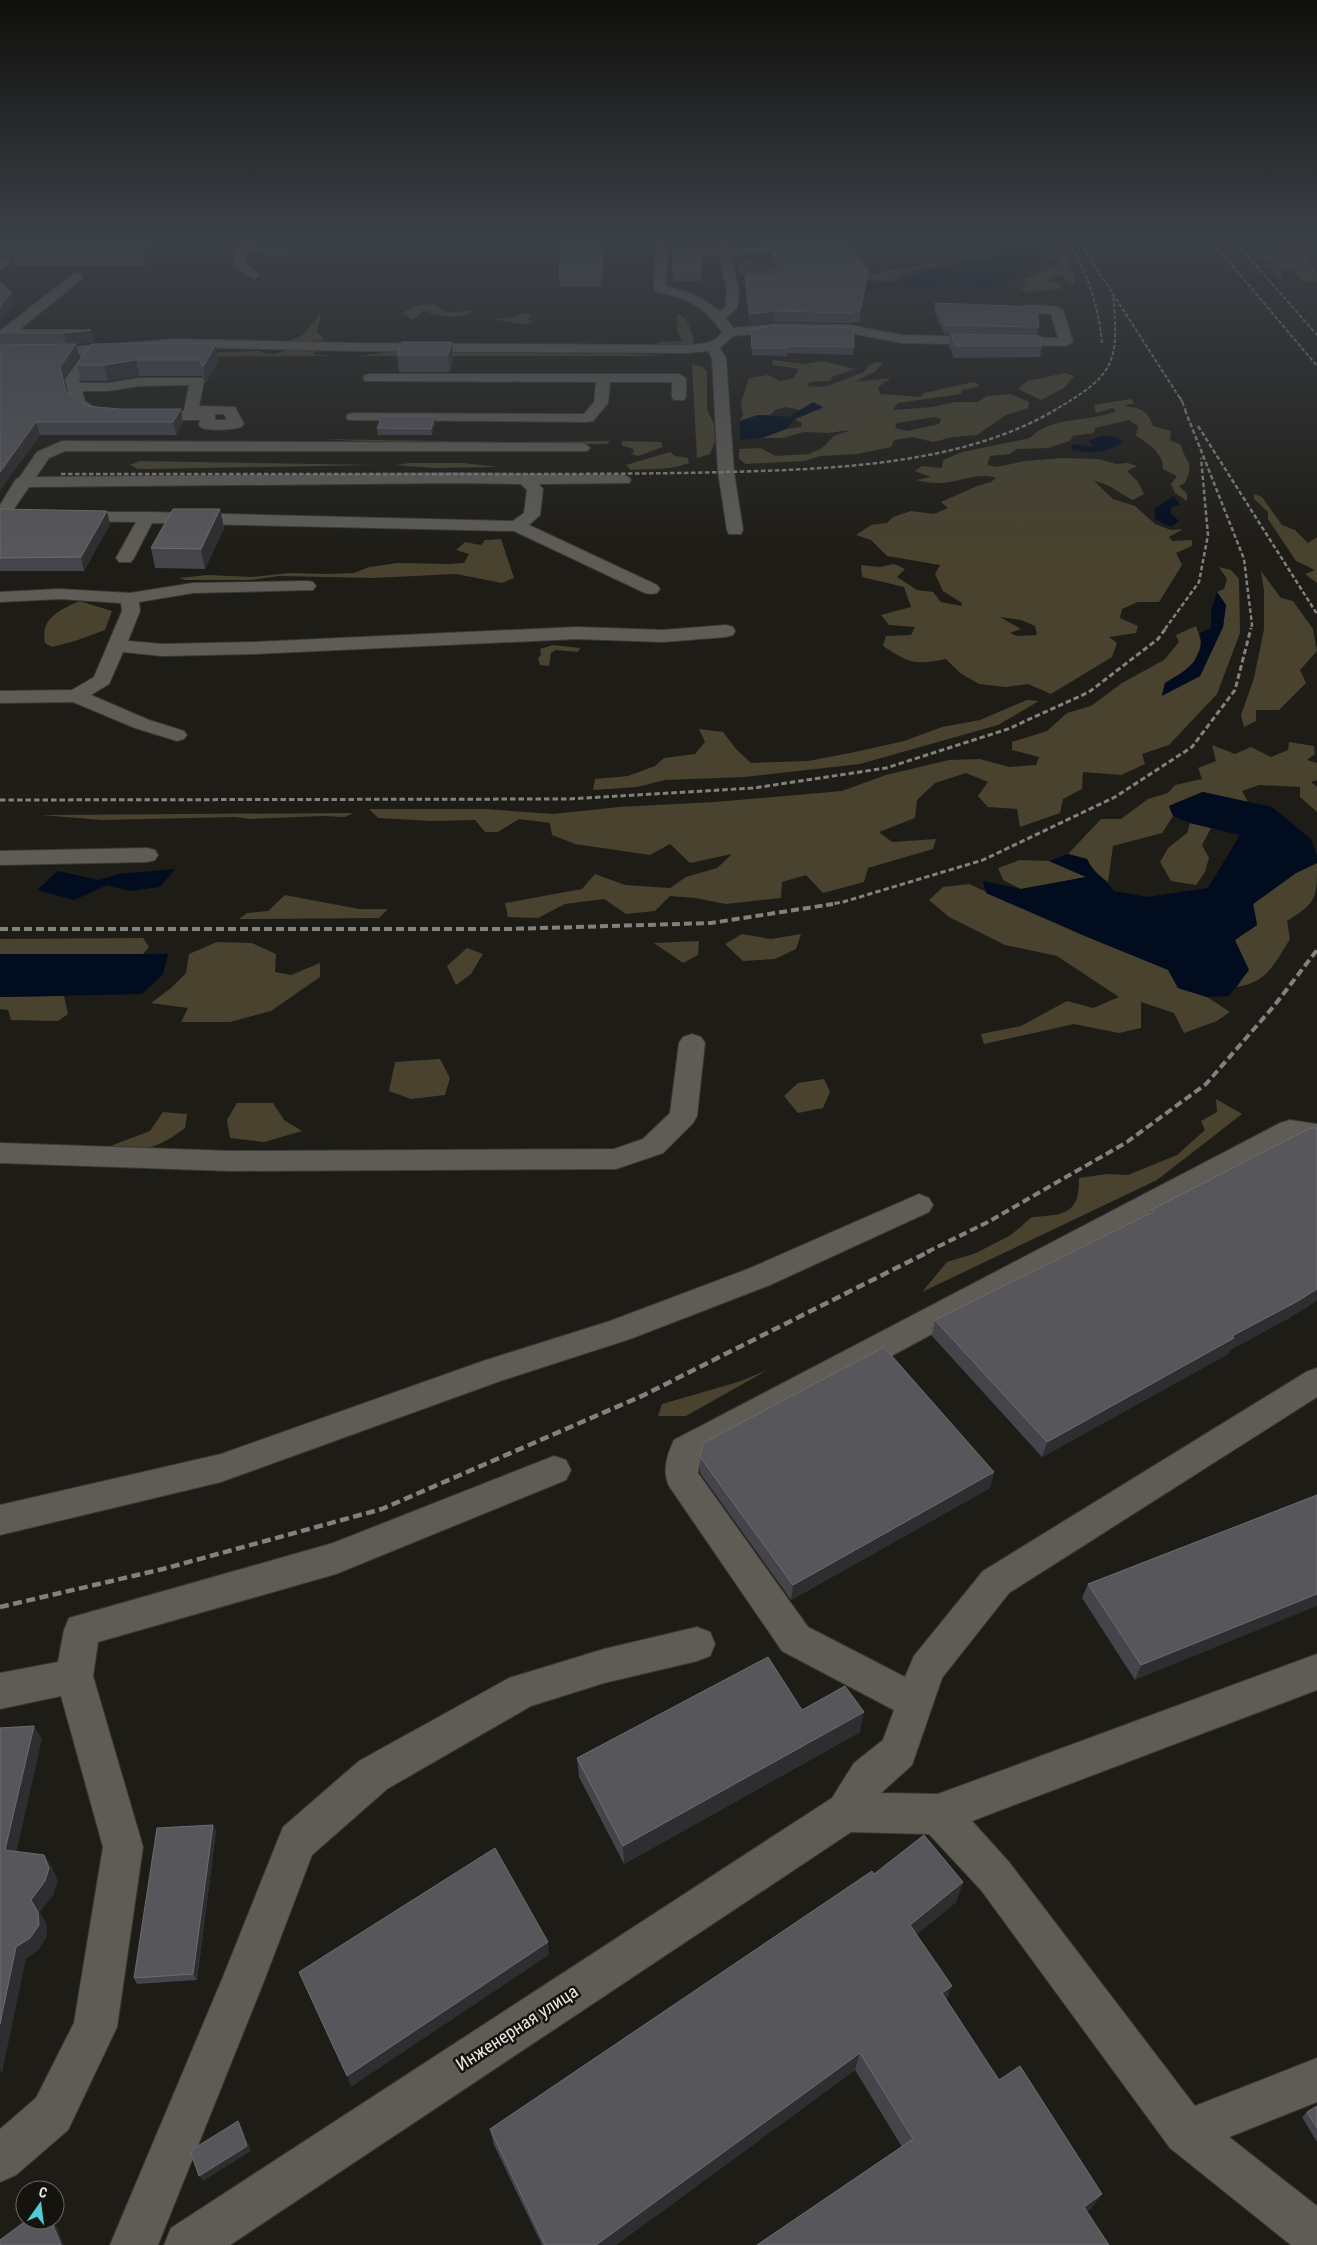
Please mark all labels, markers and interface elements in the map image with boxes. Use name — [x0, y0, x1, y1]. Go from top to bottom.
street label: Инженерная улица — [452, 1980, 582, 2075]
north arrow — [15, 2180, 65, 2230]
text: С — [37, 2184, 49, 2201]

